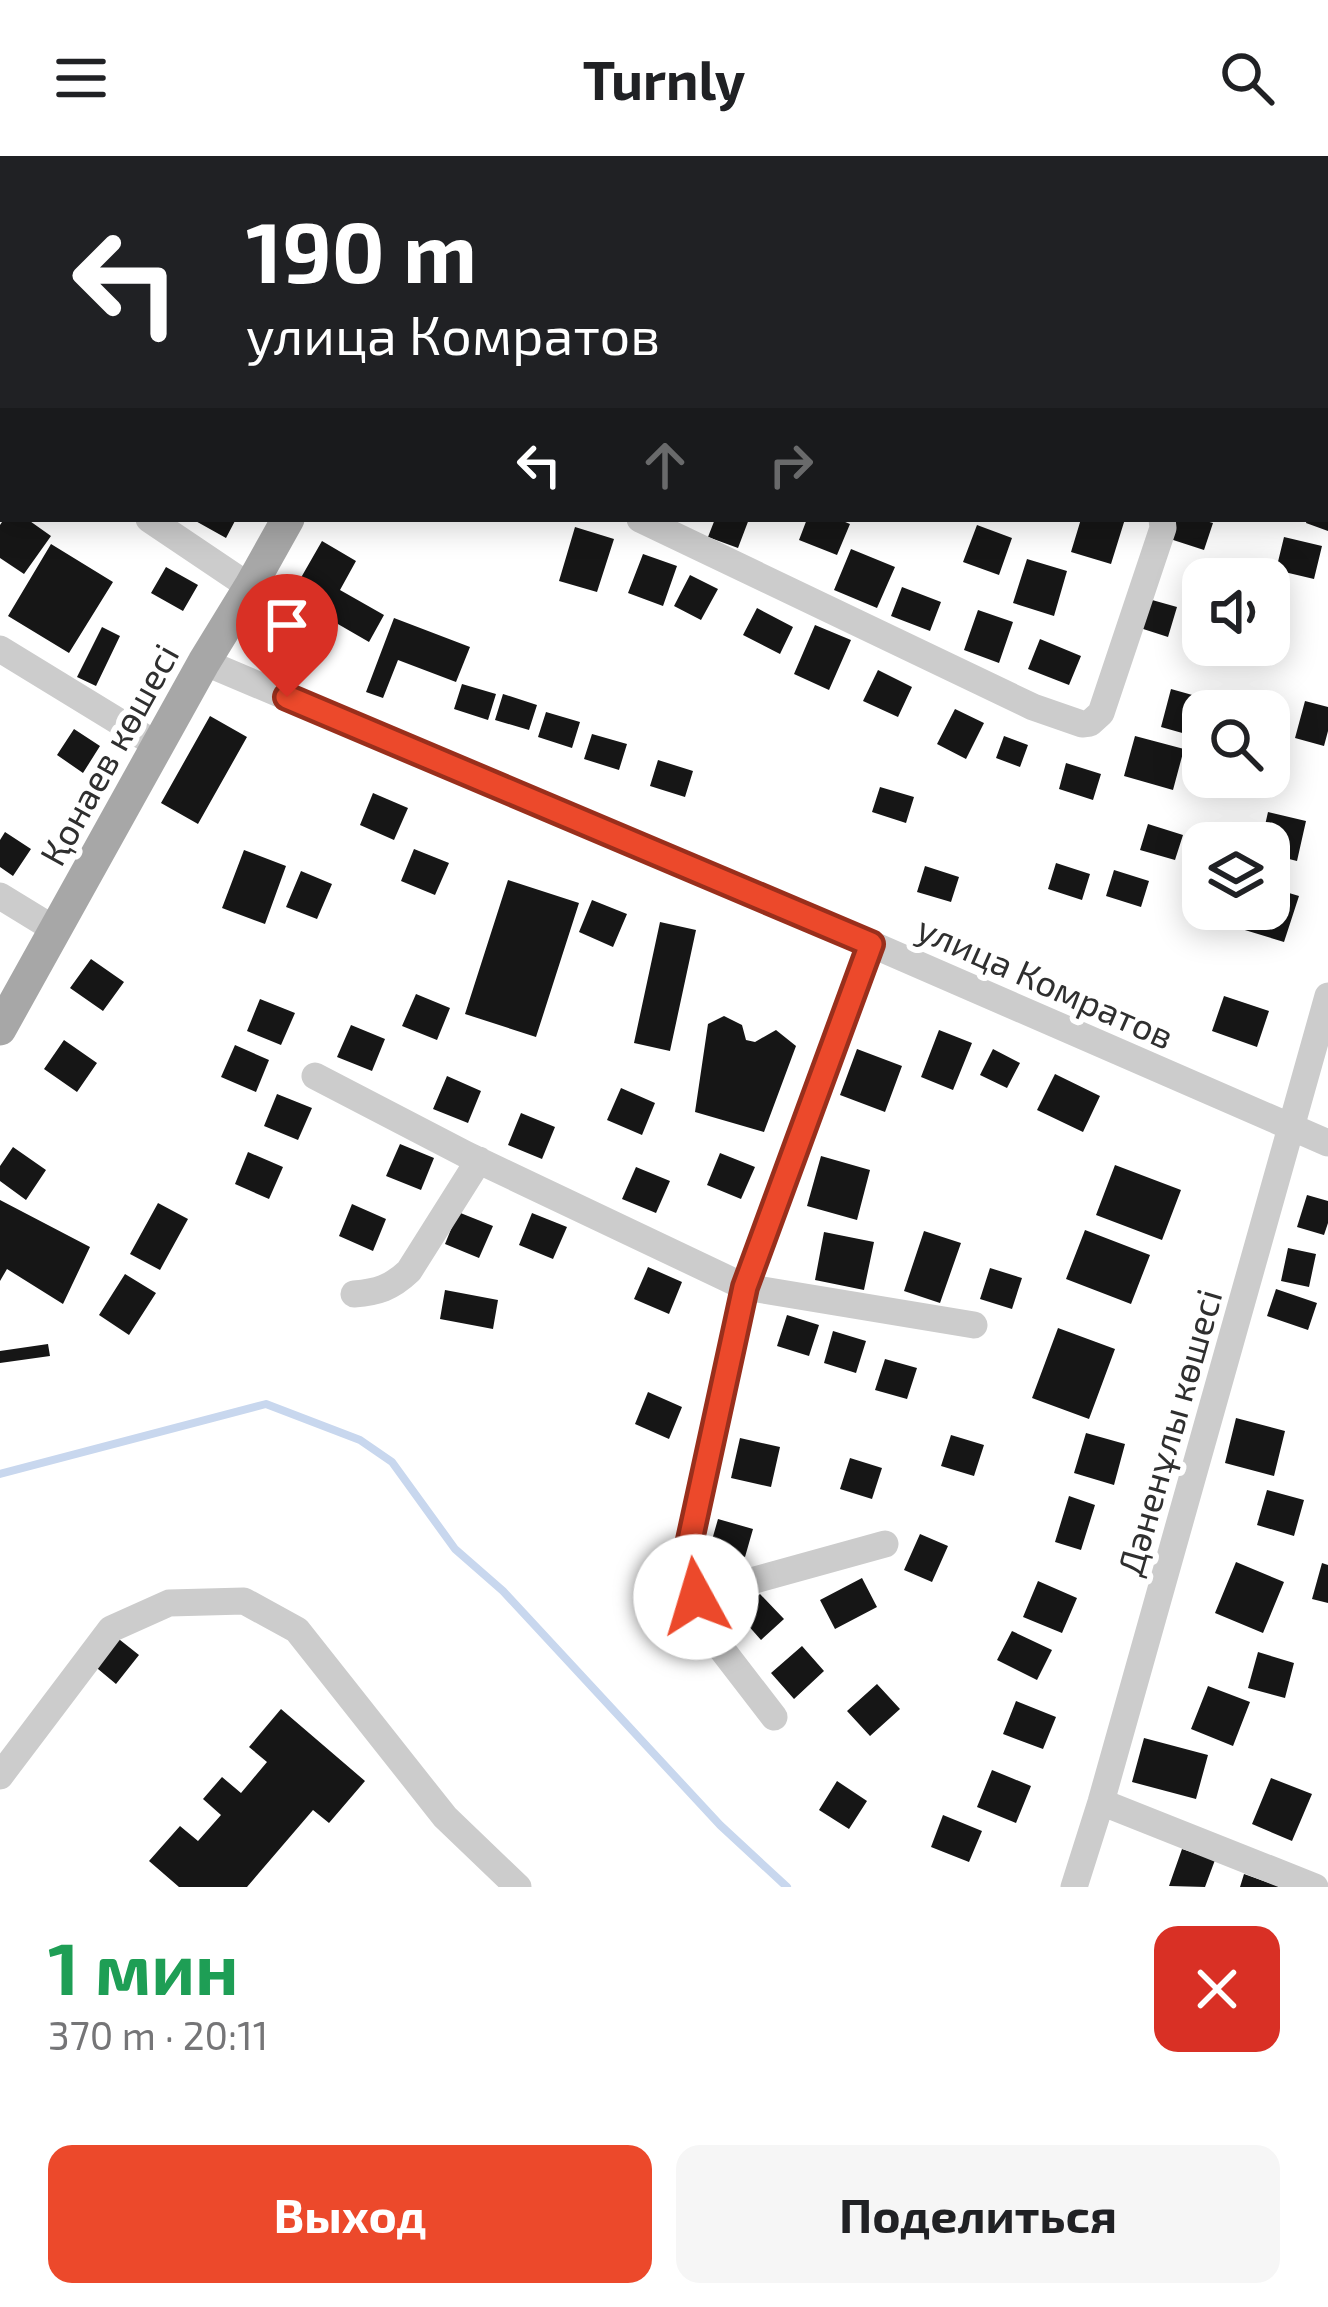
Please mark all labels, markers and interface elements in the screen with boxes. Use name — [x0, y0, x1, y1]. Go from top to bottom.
icon: menu — [48, 45, 114, 111]
icon: search — [1214, 45, 1280, 111]
text: Turnly — [583, 46, 745, 111]
text: 190 m — [246, 199, 477, 300]
icon: left — [48, 204, 204, 360]
text: улица Комратов — [246, 301, 660, 366]
icon: left — [506, 432, 572, 498]
icon: ahead — [632, 432, 698, 498]
icon: right — [758, 432, 824, 498]
map controls — [1182, 558, 1290, 930]
button: sound — [1182, 558, 1290, 666]
pin — [236, 574, 338, 697]
icon: arrive — [254, 592, 320, 658]
street label: Қонаев көшесі — [30, 636, 186, 872]
button: search — [1182, 690, 1290, 798]
button: layers — [1182, 822, 1290, 930]
street label: улица Комратов — [911, 905, 1181, 1058]
street label: Дәненұлы көшесі — [1107, 1284, 1229, 1580]
position arrow — [633, 1534, 759, 1660]
text: 1 мин — [48, 1923, 239, 2009]
button: close — [1154, 1926, 1280, 2052]
text: 370 m · 20:11 — [48, 2011, 268, 2058]
button: Выход — [48, 2145, 652, 2283]
button: Поделиться — [676, 2145, 1280, 2283]

